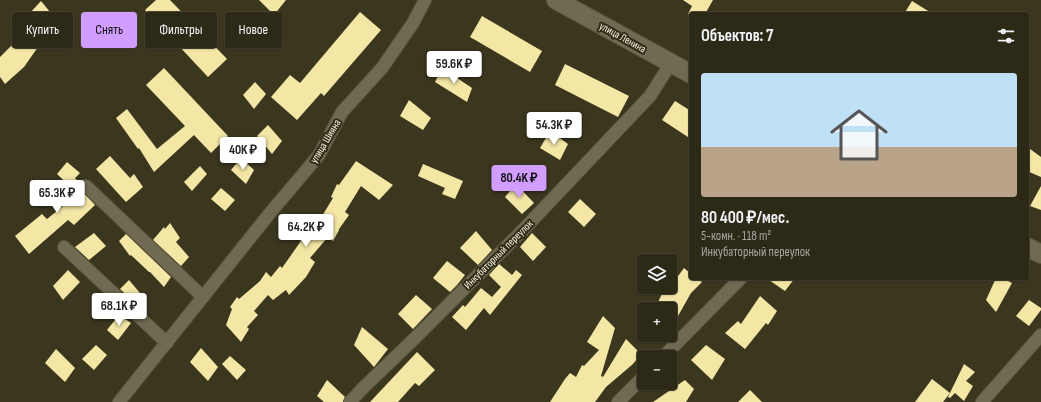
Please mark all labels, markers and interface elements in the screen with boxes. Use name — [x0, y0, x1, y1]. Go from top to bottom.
chip: Купить — [12, 12, 73, 48]
chip: Снять — [81, 12, 137, 48]
chip: Фильтры — [145, 12, 217, 48]
chip: Новое — [225, 12, 282, 48]
street label: улица Ленина — [597, 19, 648, 56]
icon: filters — [995, 25, 1017, 47]
text: Объектов: 7 — [701, 26, 773, 46]
pin: 59.6K ₽ — [417, 51, 491, 85]
text: 59.6K ₽ — [436, 56, 472, 72]
icon: home — [823, 99, 895, 171]
pin: 54.3K ₽ — [517, 112, 591, 146]
street label: улица Шияна — [307, 117, 344, 166]
text: 54.3K ₽ — [536, 117, 572, 133]
pin: 40K ₽ — [215, 137, 271, 171]
text: 40K ₽ — [229, 142, 257, 158]
pin: 80.4K ₽ — [482, 165, 556, 199]
text: 80.4K ₽ — [500, 170, 538, 186]
pin: 65.3K ₽ — [20, 180, 94, 214]
text: 65.3K ₽ — [39, 185, 75, 201]
text: 80 400 ₽/мес. — [701, 208, 789, 228]
pin: 64.2K ₽ — [269, 214, 343, 248]
street label: Инкубаторный переулок — [461, 217, 536, 292]
text: 64.2K ₽ — [287, 219, 325, 235]
text: 5-комн. · 118 m² — [701, 228, 771, 244]
text: Инкубаторный переулок — [701, 244, 810, 260]
map controls — [637, 254, 677, 390]
button: layers — [637, 254, 677, 294]
pin: 68.1K ₽ — [82, 293, 156, 327]
text: 68.1K ₽ — [101, 298, 137, 314]
button: + — [637, 302, 677, 342]
button: − — [637, 350, 677, 390]

